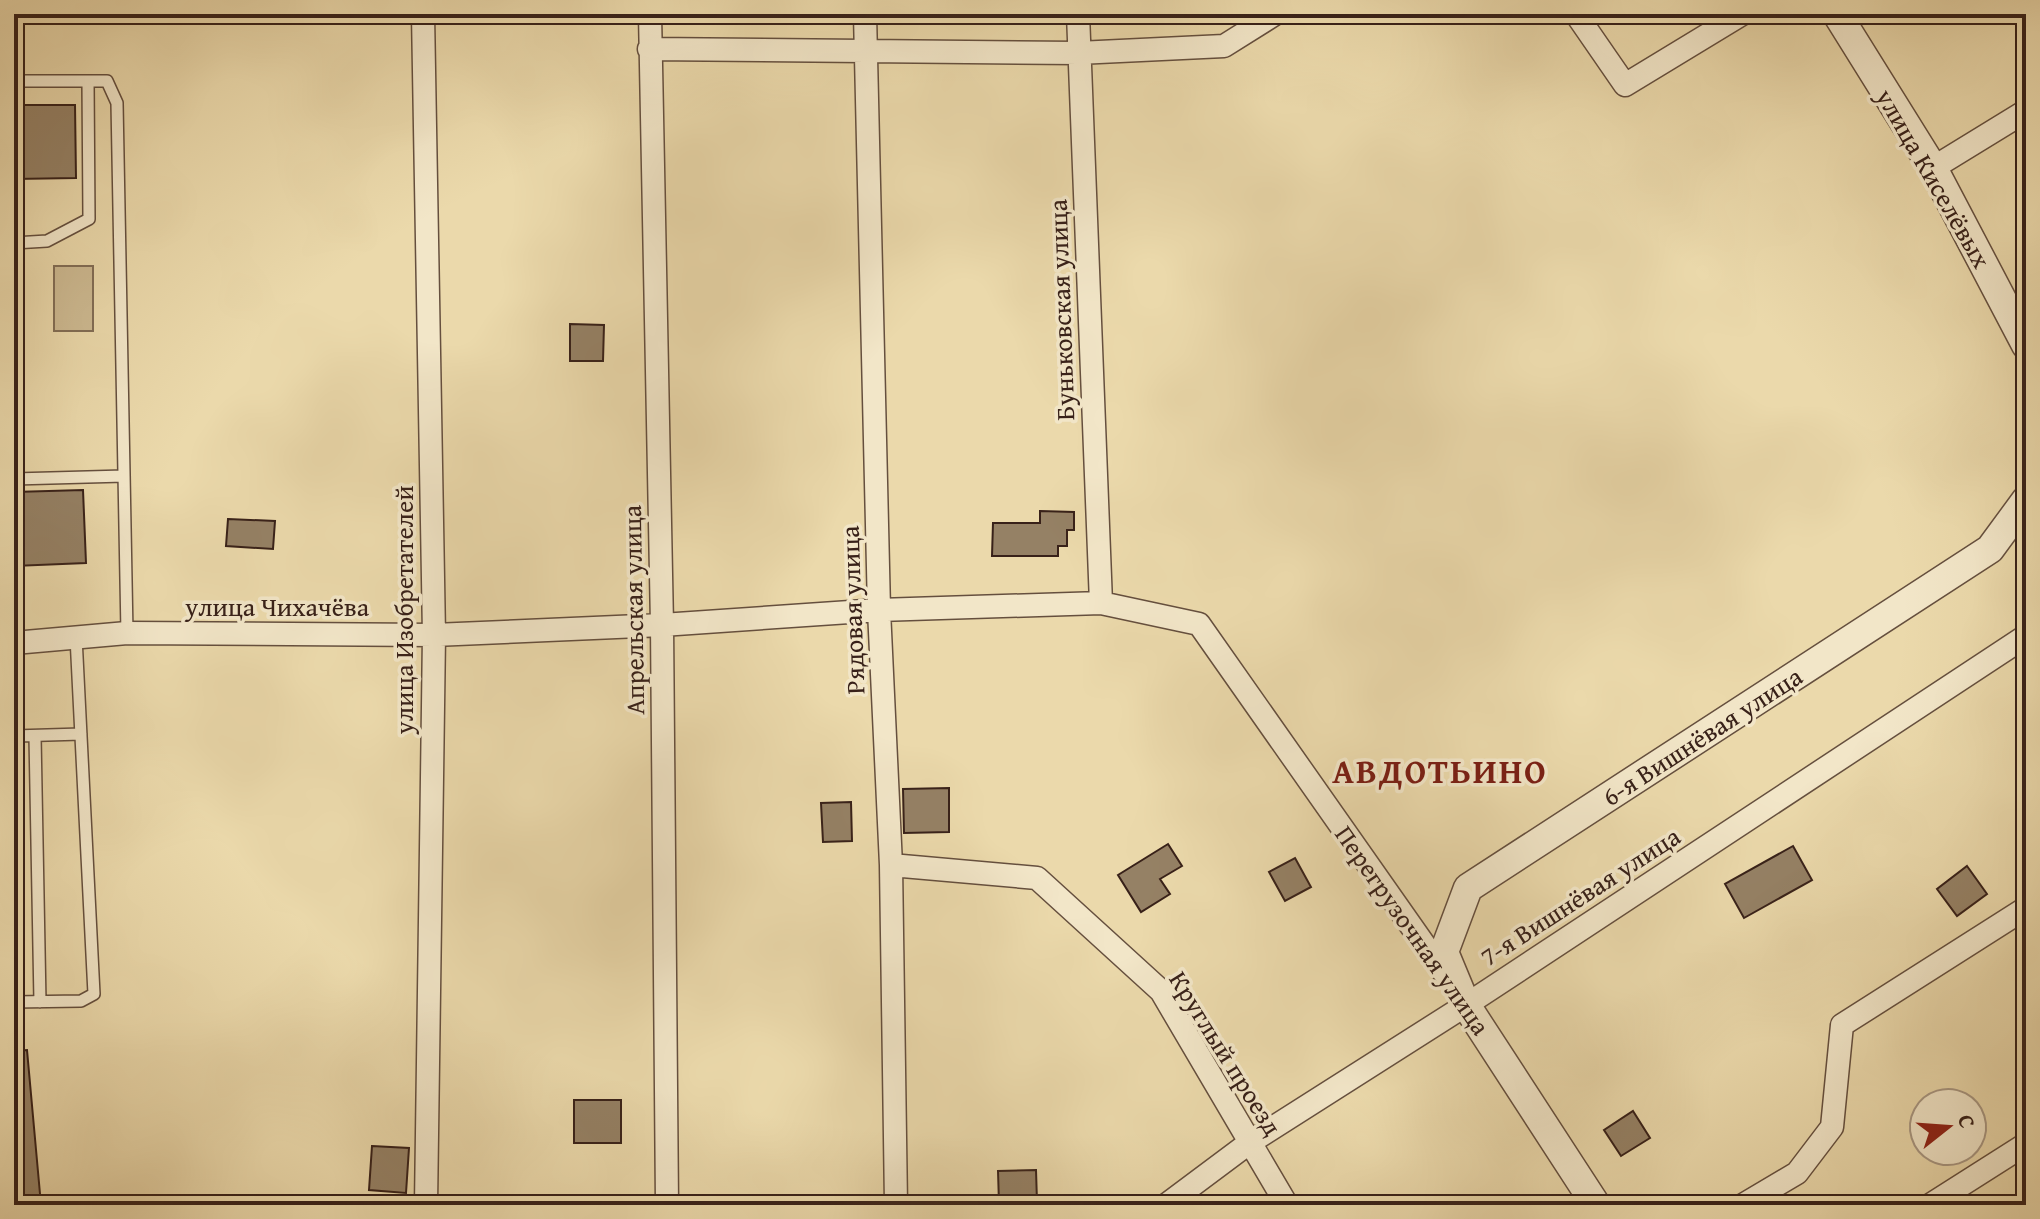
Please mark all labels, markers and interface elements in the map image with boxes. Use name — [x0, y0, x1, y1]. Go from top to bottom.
street label: улица Киселёвых — [1866, 80, 2002, 276]
street label: Буньковская улица — [1038, 198, 1084, 421]
street label: улица Изобретателей — [384, 485, 423, 736]
street label: Апрельская улица — [612, 504, 654, 715]
street label: Рядовая улица — [830, 524, 874, 695]
street label: улица Чихачёва — [184, 587, 370, 626]
street label: 6-я Вишнёвая улица — [1594, 656, 1810, 815]
district label: АВДОТЬИНО — [1332, 746, 1548, 795]
street label: 7-я Вишнёвая улица — [1472, 816, 1688, 975]
street label: Перегрузочная улица — [1326, 817, 1501, 1043]
street label: Круглый проезд — [1160, 963, 1292, 1143]
north arrow — [1908, 1087, 1988, 1167]
text: С — [1950, 1111, 1984, 1132]

